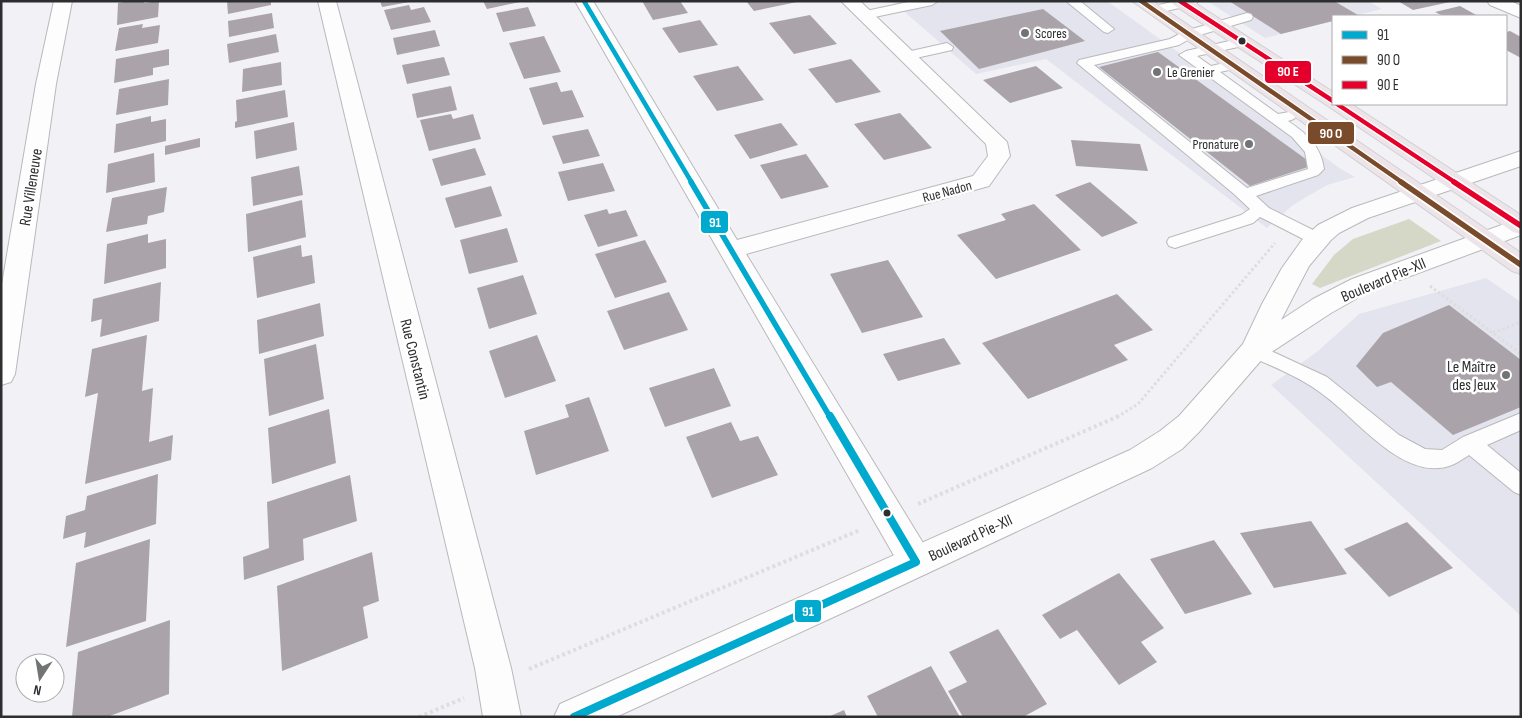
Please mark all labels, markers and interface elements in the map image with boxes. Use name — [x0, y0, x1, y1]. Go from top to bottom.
legend — [1332, 15, 1507, 105]
place label: Scores — [1035, 25, 1067, 42]
text: 91 — [1377, 26, 1390, 45]
marker: Scores — [1019, 27, 1031, 39]
unlabelled marker — [1237, 36, 1247, 46]
text: 90 O — [1377, 51, 1400, 70]
line badge: 90 E — [1264, 60, 1312, 84]
text: 90 E — [1277, 63, 1299, 80]
place label: Le Grenier — [1167, 64, 1215, 81]
marker: Le Grenier — [1151, 66, 1163, 78]
text: 90 E — [1377, 76, 1399, 95]
line badge: 90 O — [1307, 121, 1355, 145]
text: 90 O — [1320, 125, 1342, 142]
place label: Pronature — [1193, 136, 1239, 153]
marker: Pronature — [1243, 138, 1255, 150]
street label: Rue Villeneuve — [16, 147, 47, 227]
street label: Rue Nadon — [921, 177, 974, 206]
line badge: 91 — [700, 210, 729, 234]
text: 91 — [709, 214, 722, 231]
street label: Boulevard Pie-XII — [1338, 254, 1429, 307]
street label: Rue Constantin — [395, 317, 434, 402]
place label: Le Maître des Jeux — [1447, 358, 1496, 395]
marker: Le Maître des Jeux — [1500, 369, 1512, 381]
unlabelled marker — [882, 508, 892, 518]
street label: Boulevard Pie-XII — [926, 511, 1016, 566]
line badge: 91 — [794, 599, 822, 623]
text: 91 — [802, 603, 815, 620]
north arrow — [15, 653, 65, 703]
text: N — [32, 681, 43, 699]

